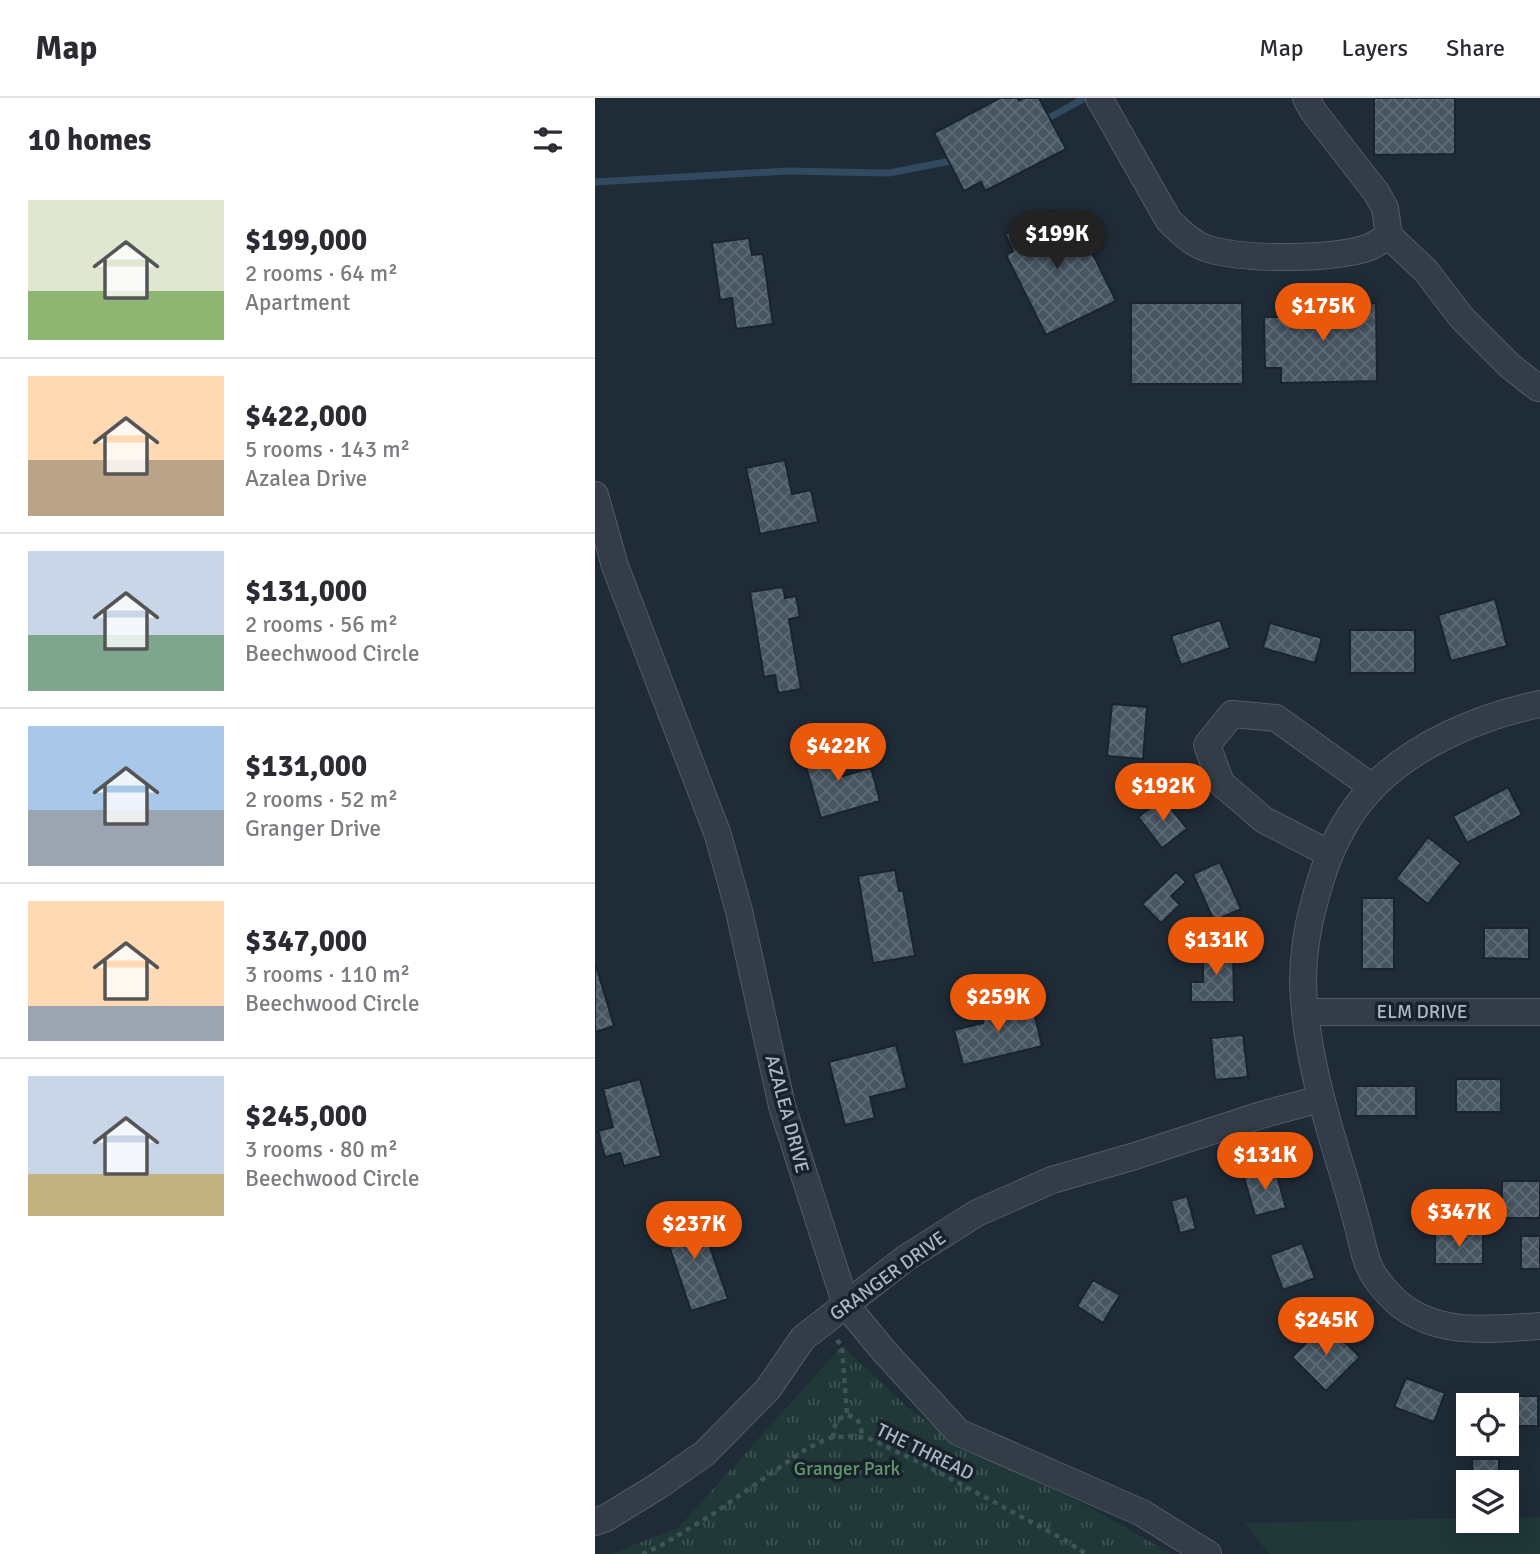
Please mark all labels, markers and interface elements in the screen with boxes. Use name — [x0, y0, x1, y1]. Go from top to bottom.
text: Map — [35, 28, 97, 69]
text: Map — [1259, 33, 1304, 63]
text: Layers — [1342, 33, 1408, 63]
text: Share — [1446, 33, 1505, 63]
icon: filters — [529, 121, 567, 159]
text: 10 homes — [28, 122, 151, 159]
pin: $199K — [1008, 212, 1106, 271]
text: $199K — [1025, 219, 1089, 248]
text: $199,000 — [245, 222, 367, 259]
icon: home — [84, 228, 168, 312]
text: 2 rooms · 64 m² — [245, 259, 398, 288]
pin: $175K — [1274, 284, 1372, 343]
text: Apartment — [245, 288, 350, 317]
text: $175K — [1291, 291, 1355, 320]
text: $422,000 — [245, 398, 367, 435]
icon: home — [84, 404, 168, 488]
text: 5 rooms · 143 m² — [245, 435, 410, 464]
text: Azalea Drive — [245, 464, 367, 493]
text: $131,000 — [245, 573, 367, 610]
icon: home — [84, 579, 168, 663]
text: 2 rooms · 56 m² — [245, 610, 398, 639]
text: Beechwood Circle — [245, 639, 419, 668]
pin: $422K — [789, 724, 887, 783]
text: $422K — [806, 731, 870, 760]
text: $131,000 — [245, 748, 367, 785]
icon: home — [84, 754, 168, 838]
pin: $192K — [1114, 764, 1212, 823]
text: $192K — [1131, 771, 1195, 800]
text: 2 rooms · 52 m² — [245, 785, 398, 814]
text: Granger Drive — [245, 814, 381, 843]
pin: $131K — [1167, 918, 1265, 977]
text: $347,000 — [245, 923, 367, 960]
text: $131K — [1184, 925, 1248, 954]
icon: home — [84, 929, 168, 1013]
text: 3 rooms · 110 m² — [245, 960, 410, 989]
pin: $259K — [949, 974, 1047, 1034]
text: $259K — [966, 982, 1030, 1011]
text: Beechwood Circle — [245, 989, 419, 1018]
street label: ELM DRIVE — [1377, 1000, 1467, 1024]
street label: AZALEA DRIVE — [760, 1052, 814, 1176]
text: $245,000 — [245, 1098, 367, 1135]
icon: home — [84, 1104, 168, 1188]
pin: $131K — [1216, 1132, 1314, 1192]
text: 3 rooms · 80 m² — [245, 1135, 398, 1164]
text: $131K — [1233, 1140, 1297, 1169]
text: Beechwood Circle — [245, 1164, 419, 1193]
pin: $347K — [1410, 1190, 1508, 1249]
text: $347K — [1427, 1197, 1491, 1226]
pin: $237K — [645, 1202, 743, 1261]
text: $237K — [662, 1209, 726, 1238]
street label: GRANGER DRIVE — [825, 1226, 951, 1326]
pin: $245K — [1277, 1298, 1375, 1357]
text: $245K — [1294, 1305, 1358, 1334]
map controls — [1456, 1393, 1519, 1533]
button: locate — [1456, 1393, 1519, 1456]
street label: THE THREAD — [872, 1418, 978, 1486]
park label: Granger Park — [794, 1457, 901, 1481]
button: layers — [1456, 1470, 1519, 1533]

